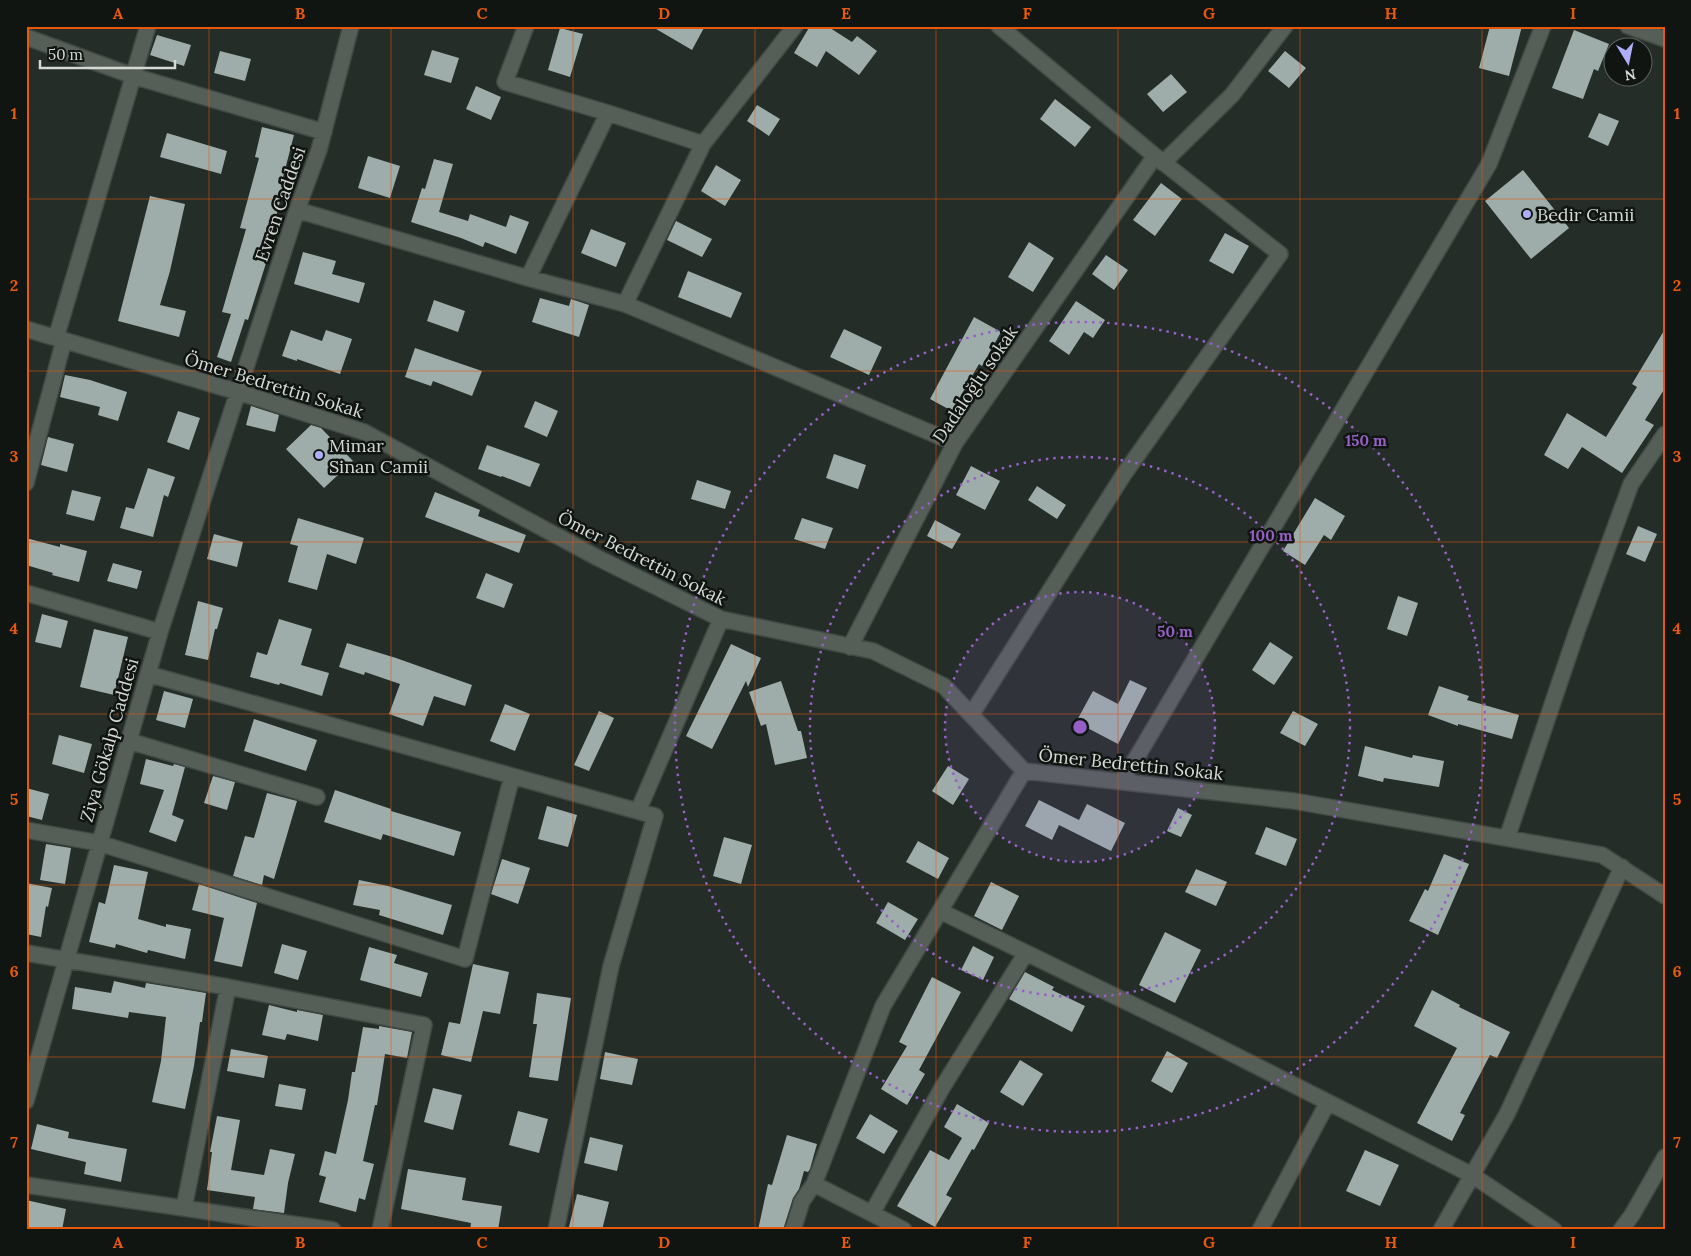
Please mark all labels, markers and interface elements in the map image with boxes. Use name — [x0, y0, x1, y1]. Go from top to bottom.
text: A — [113, 3, 124, 23]
text: B — [295, 3, 306, 23]
text: C — [476, 3, 488, 23]
text: D — [658, 3, 670, 23]
text: E — [841, 3, 851, 23]
text: F — [1022, 3, 1032, 23]
text: G — [1203, 3, 1215, 23]
text: H — [1385, 3, 1398, 23]
text: I — [1570, 3, 1576, 23]
scale bar — [40, 38, 175, 70]
north arrow — [1604, 38, 1654, 88]
text: 50 m — [48, 45, 83, 64]
text: N — [1623, 65, 1637, 85]
text: 1 — [11, 103, 17, 123]
text: 1 — [1674, 103, 1680, 123]
street label: Evren Caddesi — [250, 144, 310, 264]
place label: Bedir Camii — [1537, 203, 1634, 226]
marker: Bedir Camii — [1521, 208, 1533, 220]
text: 2 — [10, 275, 18, 295]
text: 2 — [1673, 275, 1681, 295]
street label: Dadaloğlu sokak — [927, 321, 1023, 447]
street label: Ömer Bedrettin Sokak — [182, 347, 367, 423]
text: 150 m — [1345, 431, 1387, 450]
place label: Mimar Sinan Camii — [329, 434, 428, 478]
text: 3 — [10, 446, 19, 466]
text: 3 — [1673, 446, 1682, 466]
marker: Mimar Sinan Camii — [313, 449, 325, 461]
street label: Ömer Bedrettin Sokak — [554, 506, 730, 611]
text: 100 m — [1250, 526, 1293, 545]
text: 4 — [10, 618, 19, 638]
text: 4 — [1673, 618, 1682, 638]
text: 50 m — [1157, 622, 1193, 641]
street label: Ziya Gökalp Caddesi — [75, 655, 143, 825]
centre of rings — [1071, 718, 1089, 736]
street label: Ömer Bedrettin Sokak — [1037, 743, 1225, 785]
text: 5 — [10, 789, 19, 809]
text: 5 — [1673, 789, 1682, 809]
text: 6 — [9, 961, 19, 981]
text: 6 — [1672, 961, 1682, 981]
text: 7 — [10, 1132, 18, 1152]
text: 7 — [1673, 1132, 1681, 1152]
text: A — [113, 1232, 124, 1252]
text: B — [295, 1232, 306, 1252]
text: C — [476, 1232, 488, 1252]
text: D — [658, 1232, 670, 1252]
text: E — [841, 1232, 851, 1252]
text: F — [1022, 1232, 1032, 1252]
text: G — [1203, 1232, 1215, 1252]
text: H — [1385, 1232, 1398, 1252]
text: I — [1570, 1232, 1576, 1252]

